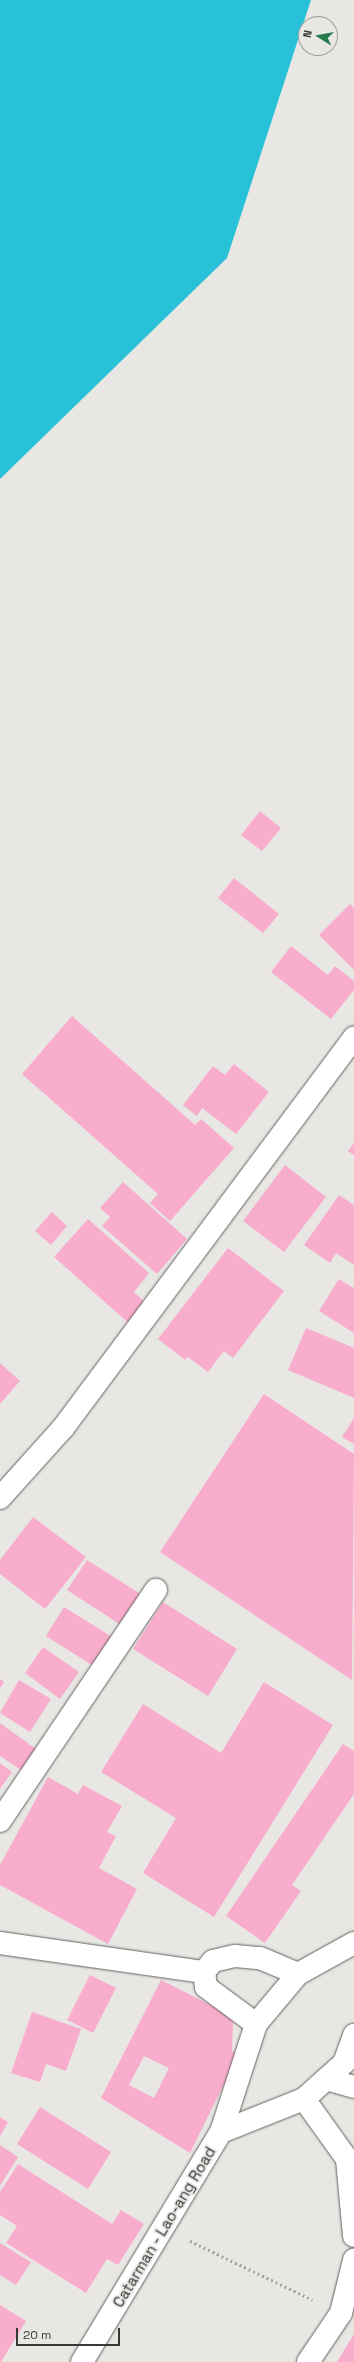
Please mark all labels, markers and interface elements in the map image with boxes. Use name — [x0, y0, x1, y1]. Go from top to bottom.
north arrow — [298, 16, 338, 56]
text: N — [300, 29, 315, 39]
street label: Catarman - Lao-ang Road — [109, 2143, 219, 2311]
scale bar — [18, 2320, 122, 2346]
text: 20 m — [23, 2327, 51, 2343]

